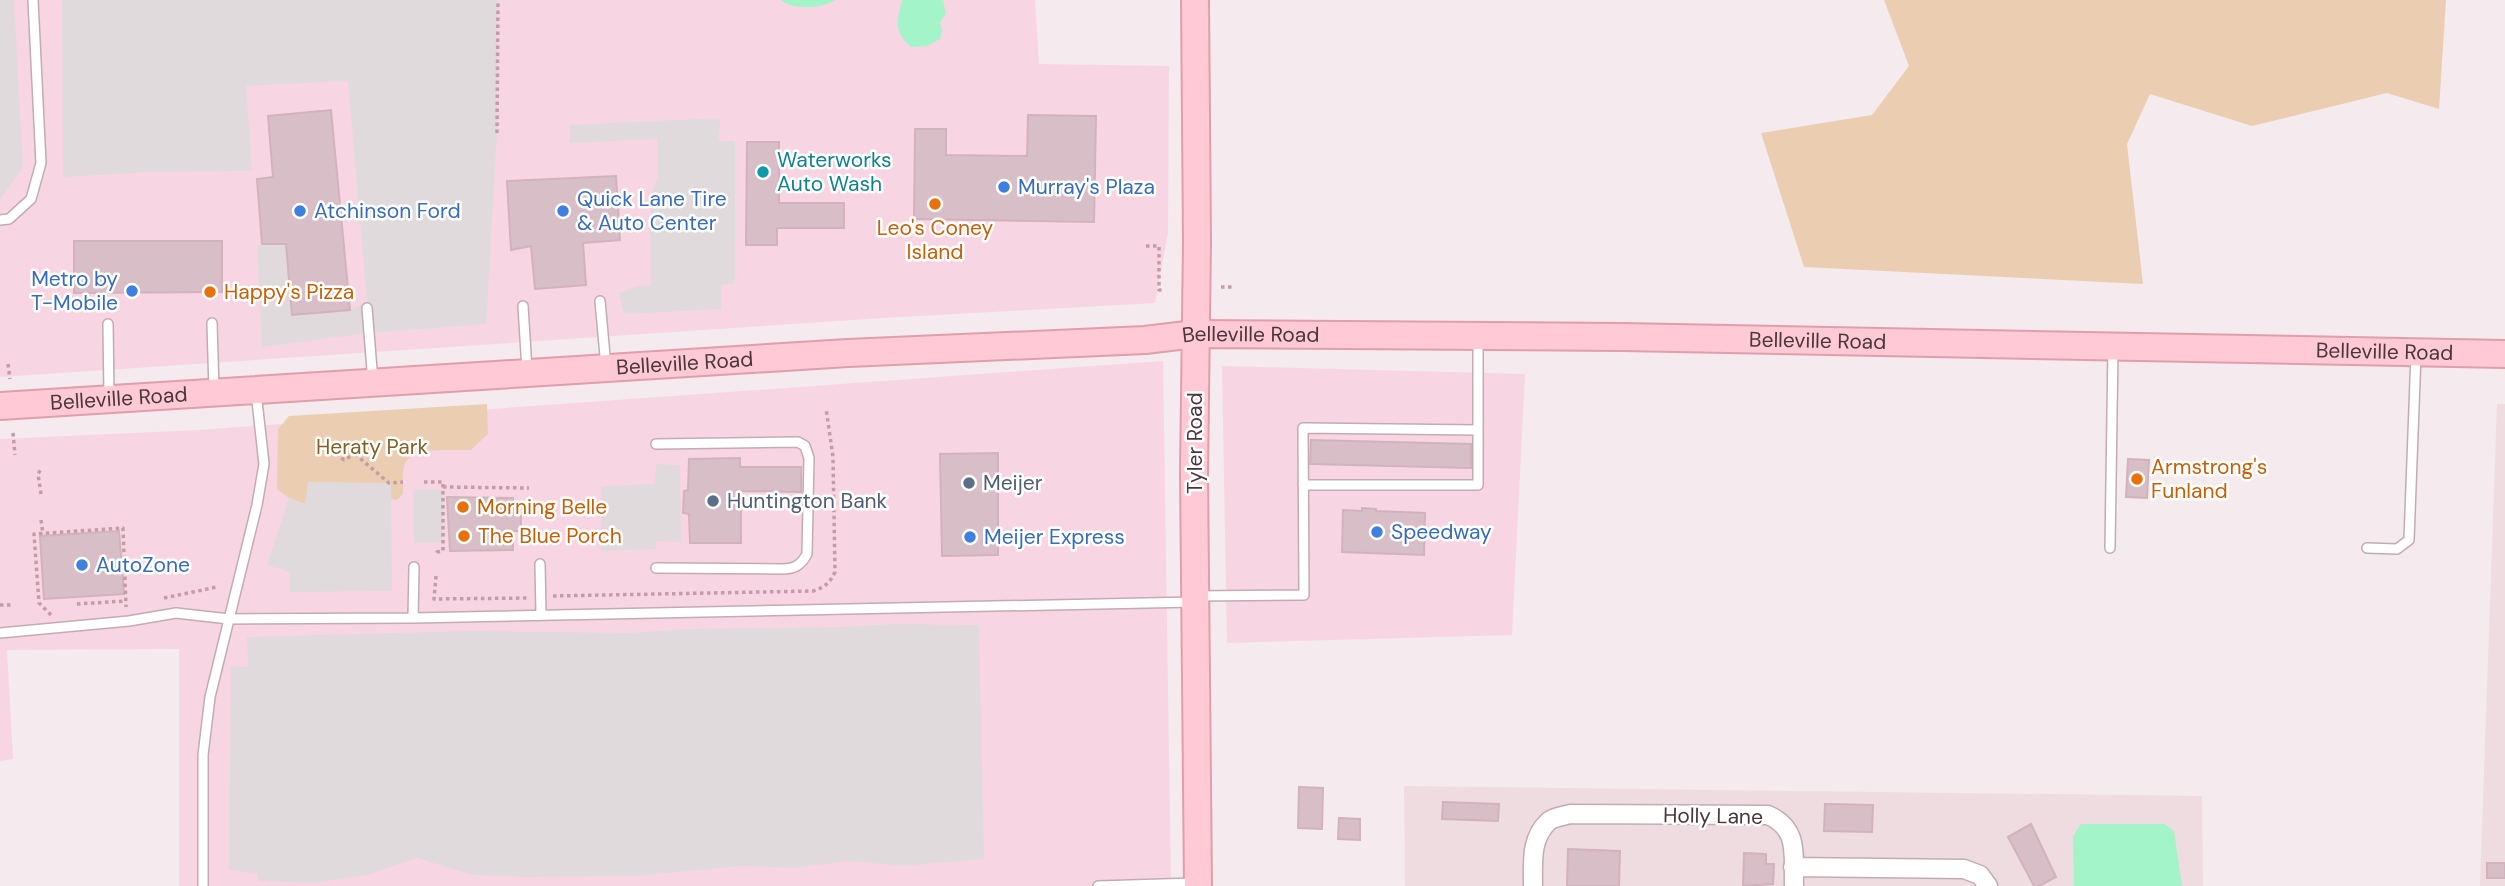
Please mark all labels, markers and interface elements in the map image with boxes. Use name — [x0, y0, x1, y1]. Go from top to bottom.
place label: Waterworks Auto Wash — [777, 146, 891, 198]
marker: Waterworks Auto Wash — [755, 164, 771, 180]
place label: Murray's Plaza — [1018, 173, 1155, 201]
marker: Murray's Plaza — [996, 179, 1012, 195]
place label: Quick Lane Tire & Auto Center — [577, 185, 727, 237]
marker: Leo's Coney Island — [927, 196, 943, 212]
place label: Atchinson Ford — [314, 197, 461, 225]
marker: Atchinson Ford — [292, 203, 308, 219]
marker: Quick Lane Tire & Auto Center — [555, 203, 571, 219]
place label: Leo's Coney Island — [877, 214, 993, 266]
place label: Metro by T-Mobile — [31, 265, 118, 317]
place label: Happy's Pizza — [224, 278, 354, 306]
marker: Metro by T-Mobile — [124, 283, 140, 299]
marker: Happy's Pizza — [202, 284, 218, 300]
street label: Belleville Road — [1180, 320, 1320, 349]
street label: Belleville Road — [1749, 325, 1887, 356]
street label: Belleville Road — [2316, 336, 2454, 367]
street label: Belleville Road — [615, 345, 754, 381]
street label: Belleville Road — [49, 380, 188, 417]
street label: Tyler Road — [1181, 392, 1209, 494]
park label: Heraty Park — [316, 433, 428, 461]
place label: Armstrong's Funland — [2151, 453, 2267, 505]
place label: Meijer — [983, 469, 1043, 497]
marker: Armstrong's Funland — [2129, 471, 2145, 487]
marker: Meijer — [961, 475, 977, 491]
place label: Huntington Bank — [727, 487, 888, 515]
place label: Morning Belle — [477, 493, 607, 521]
marker: Huntington Bank — [705, 493, 721, 509]
marker: Morning Belle — [455, 499, 471, 515]
place label: Speedway — [1391, 518, 1492, 546]
place label: The Blue Porch — [478, 522, 622, 550]
place label: Meijer Express — [984, 523, 1125, 551]
marker: Speedway — [1369, 524, 1385, 540]
marker: The Blue Porch — [456, 528, 472, 544]
marker: Meijer Express — [962, 529, 978, 545]
place label: AutoZone — [96, 551, 190, 579]
marker: AutoZone — [74, 557, 90, 573]
street label: Holly Lane — [1663, 801, 1763, 831]

